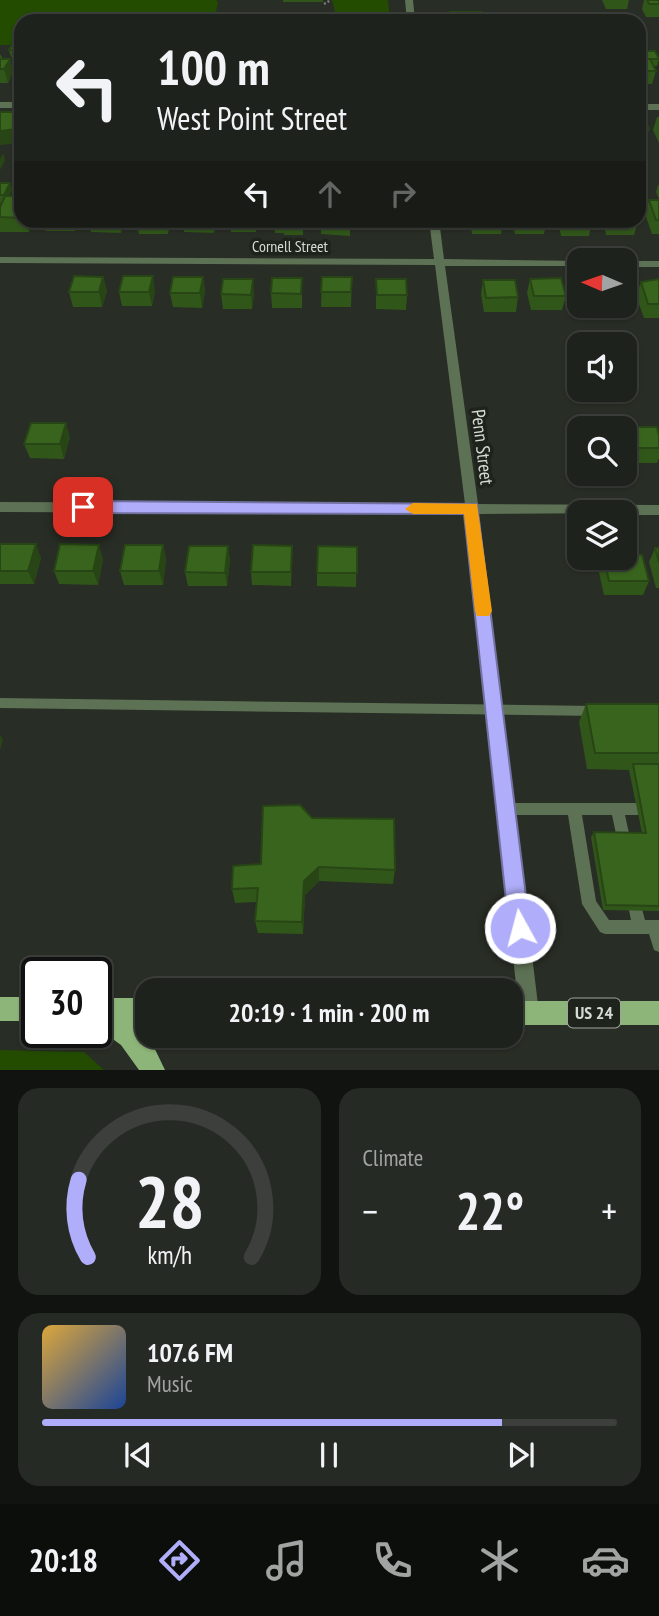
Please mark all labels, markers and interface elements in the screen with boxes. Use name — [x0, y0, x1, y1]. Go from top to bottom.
text: 100 m — [157, 35, 270, 99]
icon: left — [42, 42, 133, 133]
text: West Point Street — [157, 97, 347, 139]
icon: left — [238, 175, 276, 213]
icon: ahead — [311, 175, 349, 213]
icon: right — [384, 175, 422, 213]
street label: Cornell Street — [252, 236, 328, 256]
north arrow — [567, 248, 637, 318]
map controls — [567, 248, 637, 570]
button: sound — [567, 332, 637, 402]
street label: Penn Street — [466, 408, 500, 487]
button: search — [567, 416, 637, 486]
pin — [53, 477, 113, 537]
icon: arrive — [64, 488, 102, 526]
button: layers — [567, 500, 637, 570]
position arrow — [483, 891, 557, 965]
speed limit sign: 30 — [21, 957, 112, 1048]
text: 20:19 · 1 min · 200 m — [229, 996, 429, 1029]
road number: US 24 — [568, 998, 620, 1028]
text: Climate — [363, 1143, 423, 1172]
text: 28 — [134, 1154, 204, 1248]
text: 22° — [455, 1177, 524, 1244]
text: − — [363, 1186, 378, 1235]
text: + — [601, 1186, 617, 1235]
text: km/h — [147, 1239, 191, 1271]
text: 107.6 FM — [147, 1336, 233, 1369]
text: Music — [147, 1369, 193, 1398]
icon: previous — [119, 1436, 157, 1474]
icon: pause — [310, 1436, 348, 1474]
icon: next — [502, 1436, 540, 1474]
icon: directions — [155, 1536, 204, 1585]
icon: music — [262, 1536, 311, 1585]
icon: phone — [368, 1536, 417, 1585]
icon: climate — [475, 1536, 524, 1585]
icon: car — [581, 1536, 630, 1585]
text: 20:18 — [29, 1539, 98, 1581]

